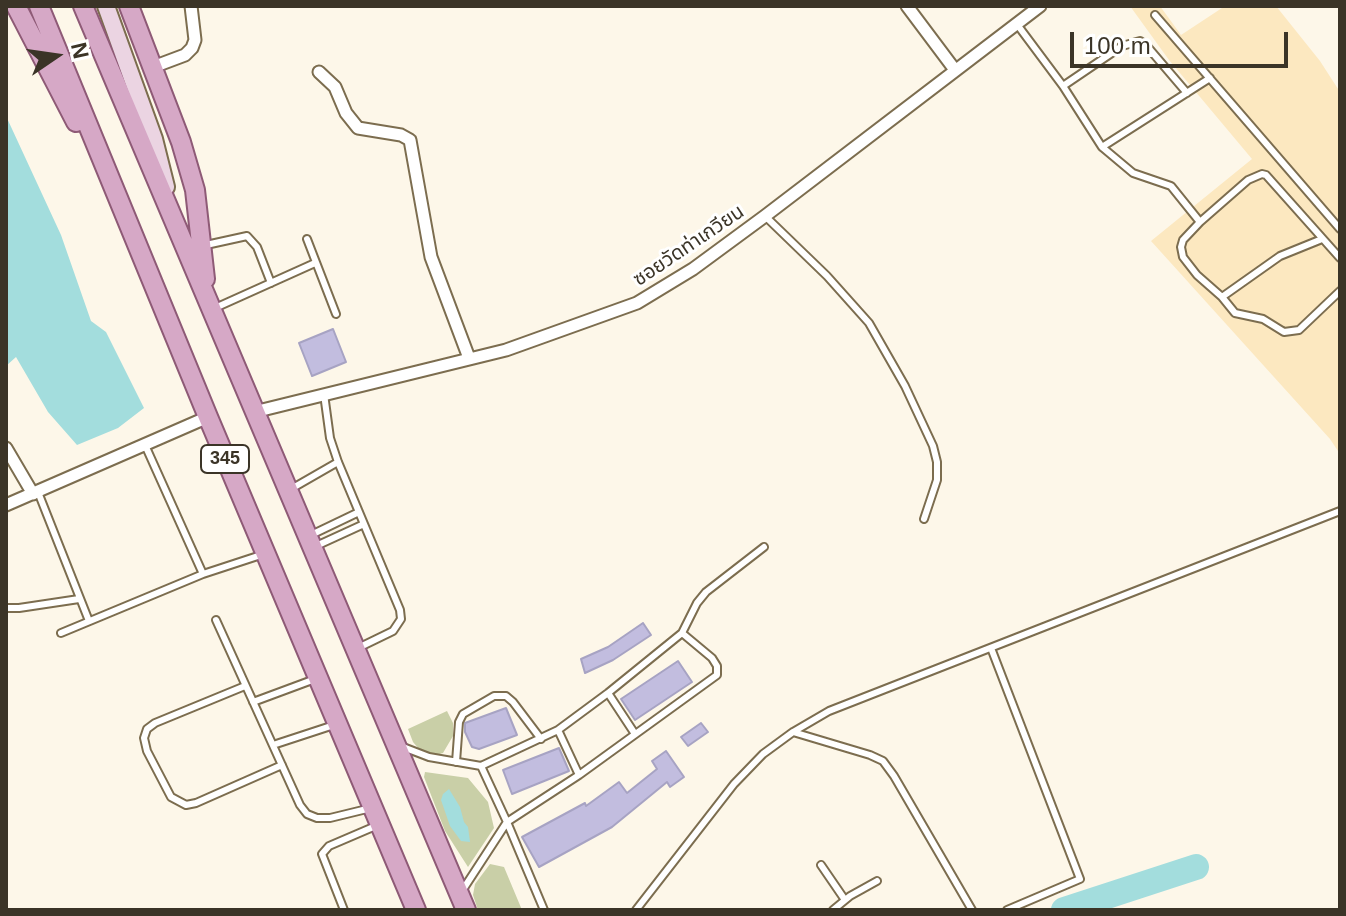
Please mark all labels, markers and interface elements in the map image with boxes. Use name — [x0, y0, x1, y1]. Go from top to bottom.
north arrow — [16, 16, 96, 96]
scale bar — [1074, 16, 1292, 66]
text: 100 m — [1084, 32, 1151, 59]
text: N — [66, 40, 94, 61]
street label: ซอยวัดท่าเกวียน — [629, 200, 749, 292]
road number: 345 — [201, 445, 249, 473]

